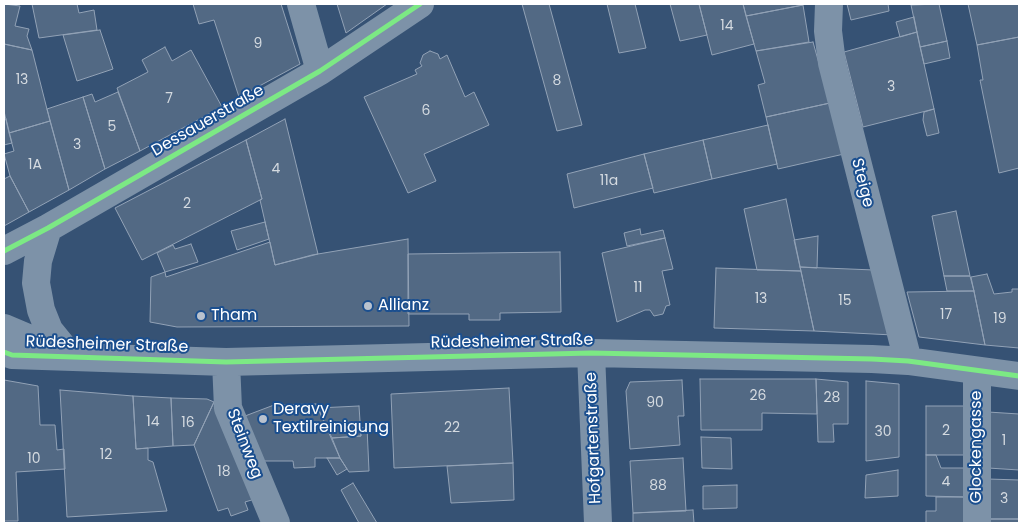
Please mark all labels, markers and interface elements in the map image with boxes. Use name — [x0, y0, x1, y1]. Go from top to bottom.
house number: 14 — [720, 18, 734, 34]
house number: 9 — [254, 36, 262, 52]
house number: 13 — [16, 72, 28, 88]
house number: 8 — [553, 73, 561, 89]
house number: 3 — [887, 79, 895, 95]
street label: Dessauerstraße — [148, 81, 268, 161]
house number: 7 — [165, 91, 173, 107]
house number: 6 — [422, 103, 430, 119]
house number: 5 — [108, 119, 116, 135]
house number: 3 — [73, 137, 81, 153]
house number: 1A — [28, 157, 42, 173]
street label: Steige — [847, 157, 877, 209]
house number: 4 — [272, 161, 280, 177]
house number: 11a — [600, 173, 618, 189]
house number: 2 — [183, 196, 191, 212]
house number: 11 — [634, 280, 642, 296]
house number: 13 — [755, 291, 767, 307]
house number: 15 — [838, 293, 852, 309]
place label: Allianz — [378, 296, 429, 316]
marker: Allianz — [362, 300, 374, 312]
place label: Tham — [211, 306, 257, 326]
house number: 17 — [940, 307, 952, 323]
marker: Tham — [195, 310, 207, 322]
house number: 19 — [993, 311, 1007, 327]
street label: Rüdesheimer Straße — [431, 331, 593, 353]
street label: Rüdesheimer Straße — [25, 333, 189, 357]
street label: Hofgartenstraße — [582, 372, 606, 504]
house number: 26 — [750, 388, 766, 404]
house number: 28 — [824, 390, 840, 406]
street label: Glockengasse — [967, 391, 987, 503]
house number: 90 — [646, 395, 664, 411]
place label: Deravy Textilreinigung — [273, 400, 389, 438]
street label: Steinweg — [222, 406, 266, 482]
marker: Deravy Textilreinigung — [257, 413, 269, 425]
house number: 14 — [146, 414, 160, 430]
house number: 16 — [181, 415, 195, 431]
house number: 22 — [444, 420, 460, 436]
house number: 2 — [942, 423, 950, 439]
house number: 30 — [874, 424, 892, 440]
house number: 1 — [1002, 433, 1006, 449]
house number: 12 — [100, 447, 112, 463]
house number: 10 — [27, 451, 41, 467]
house number: 18 — [217, 464, 231, 480]
house number: 4 — [942, 474, 950, 490]
house number: 88 — [649, 478, 667, 494]
house number: 3 — [1000, 491, 1008, 507]

